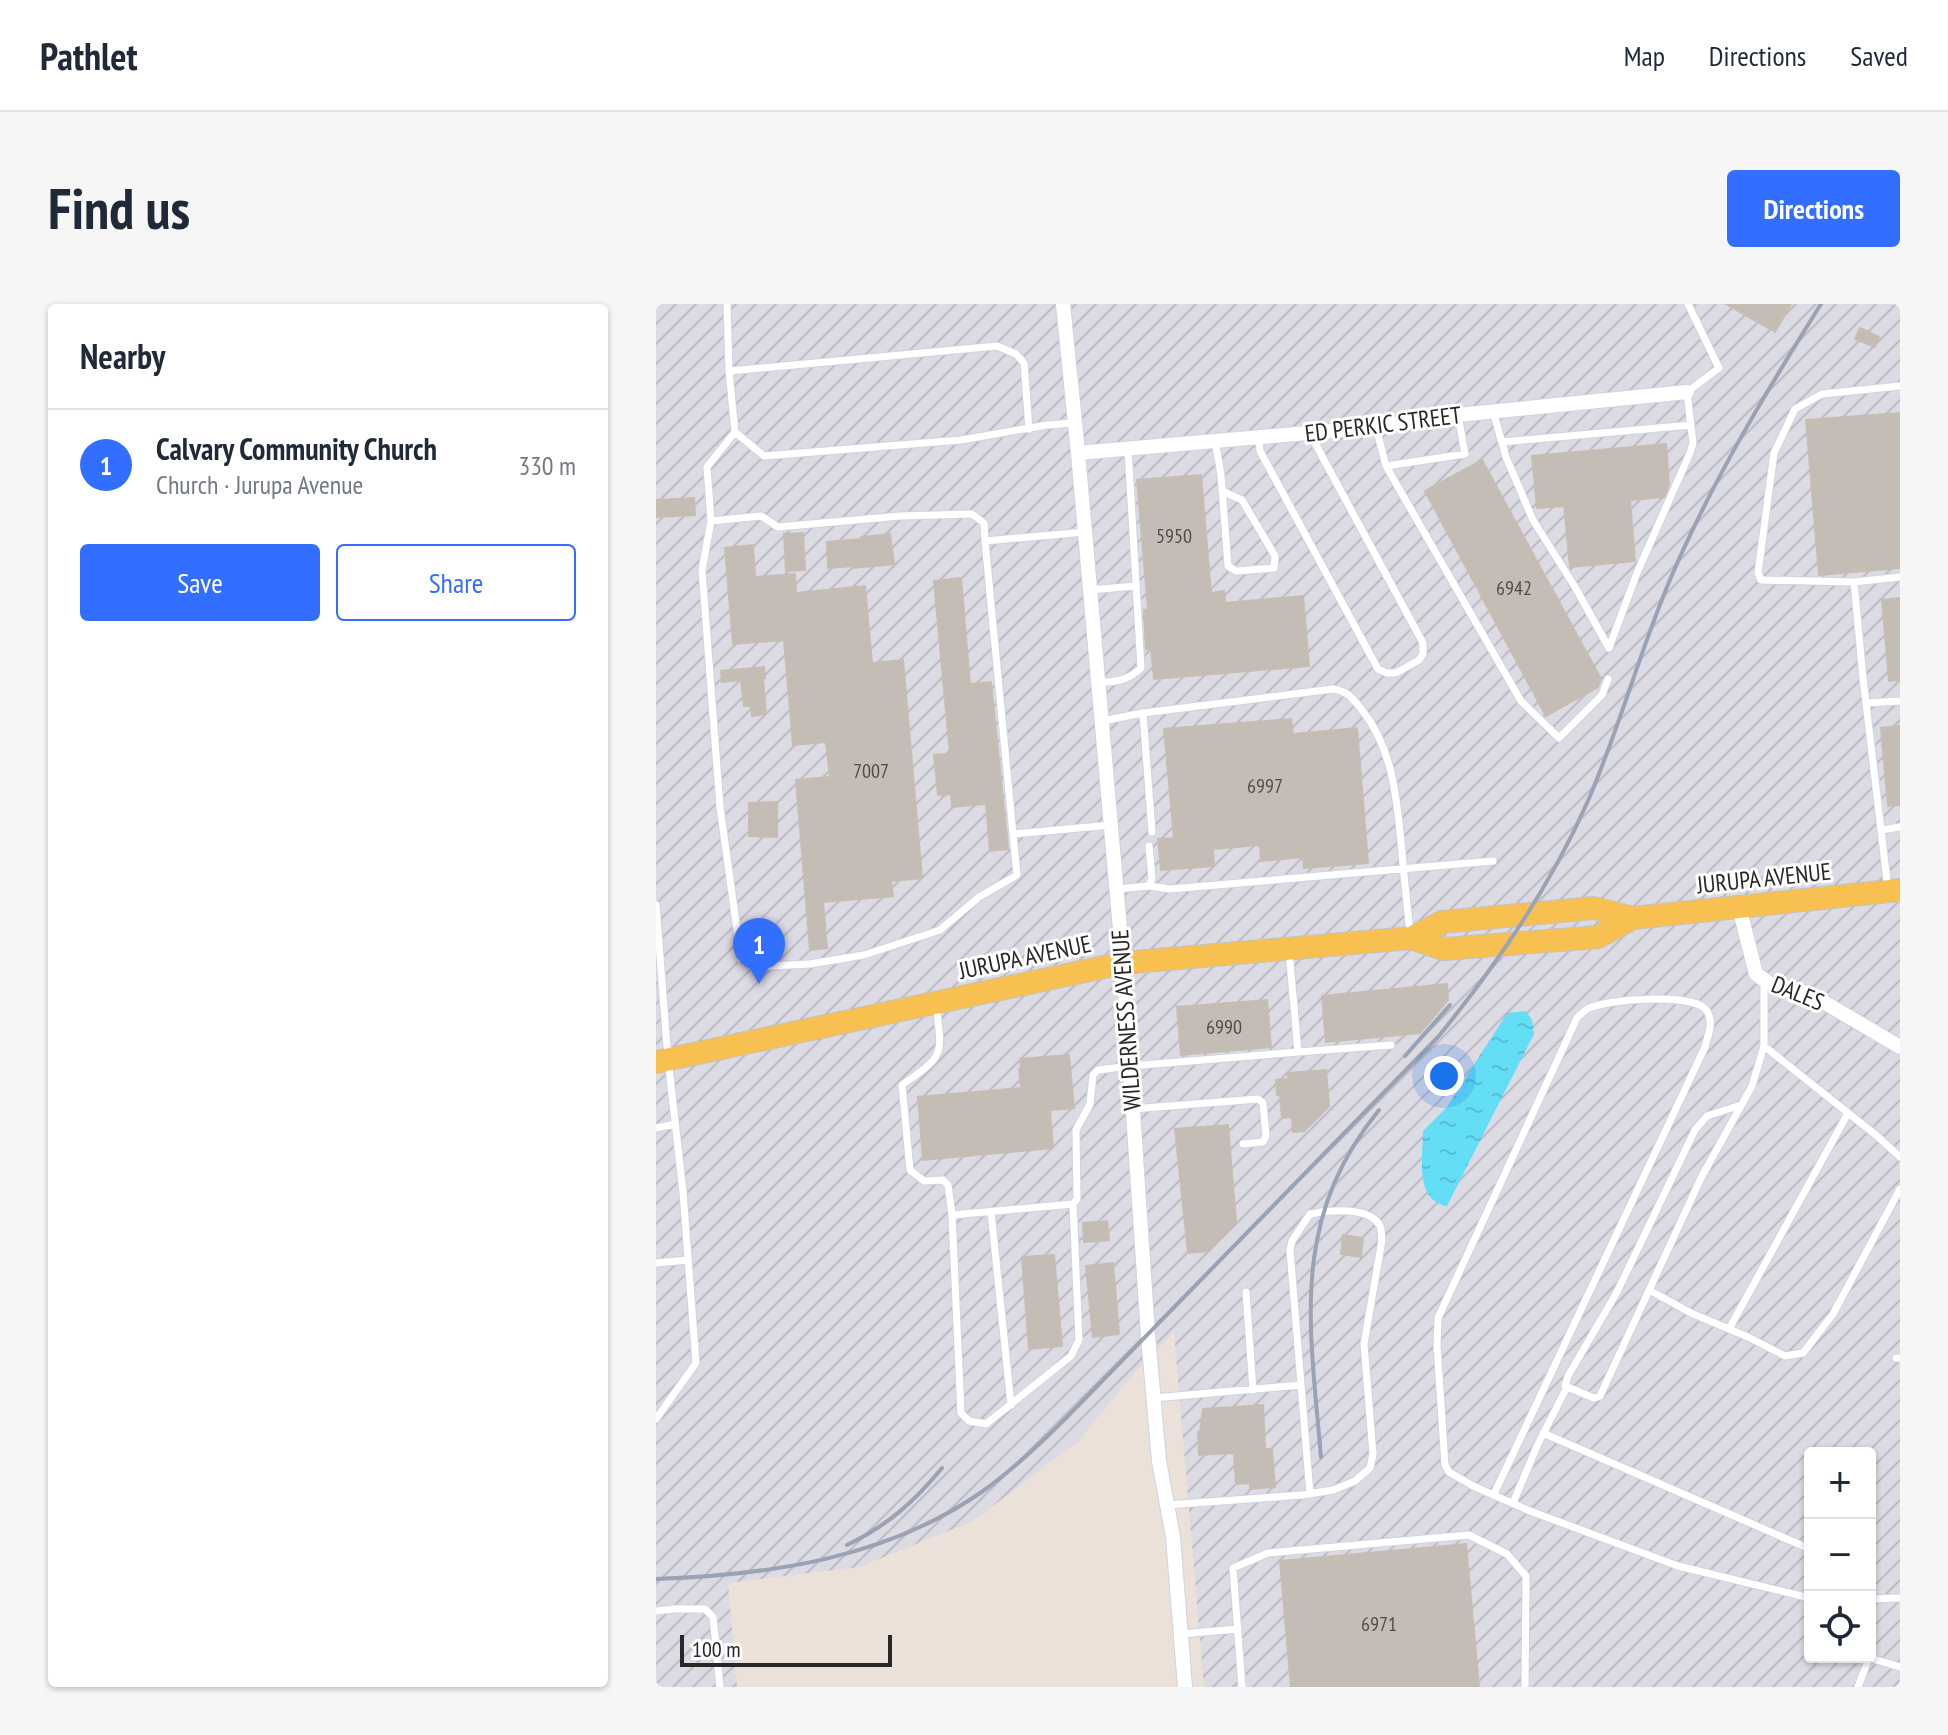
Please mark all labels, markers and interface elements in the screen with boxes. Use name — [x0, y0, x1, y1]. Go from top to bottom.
text: Pathlet — [40, 31, 138, 80]
text: Map — [1624, 37, 1665, 74]
text: Directions — [1709, 37, 1806, 74]
text: Saved — [1850, 37, 1908, 74]
button: Directions — [1727, 170, 1900, 247]
text: Find us — [48, 172, 190, 244]
text: Nearby — [80, 334, 165, 378]
street label: ED PERKIC STREET — [1303, 399, 1463, 449]
text: Calvary Community Church — [156, 429, 437, 468]
text: 1 — [100, 449, 112, 482]
text: 330 m — [518, 449, 576, 482]
text: Church · Jurupa Avenue — [156, 468, 363, 501]
house number: 5950 — [1156, 523, 1192, 549]
button: Save — [80, 544, 320, 621]
button: Share — [336, 544, 576, 621]
house number: 6942 — [1496, 575, 1532, 601]
house number: 7007 — [853, 758, 889, 784]
house number: 6997 — [1247, 773, 1283, 799]
street label: JURUPA AVENUE — [1695, 856, 1832, 901]
pin: 1 — [733, 918, 785, 984]
street label: JURUPA AVENUE — [955, 928, 1094, 986]
street label: WILDERNESS AVENUE — [1104, 928, 1148, 1112]
street label: DALES — [1767, 969, 1829, 1017]
house number: 6990 — [1206, 1014, 1242, 1040]
your location — [1424, 1056, 1464, 1096]
map controls — [1804, 1447, 1876, 1663]
button: + — [1804, 1447, 1876, 1519]
button: − — [1804, 1519, 1876, 1591]
button: locate — [1804, 1591, 1876, 1663]
house number: 6971 — [1361, 1611, 1397, 1637]
scale bar — [680, 1631, 892, 1667]
text: 100 m — [692, 1635, 741, 1663]

